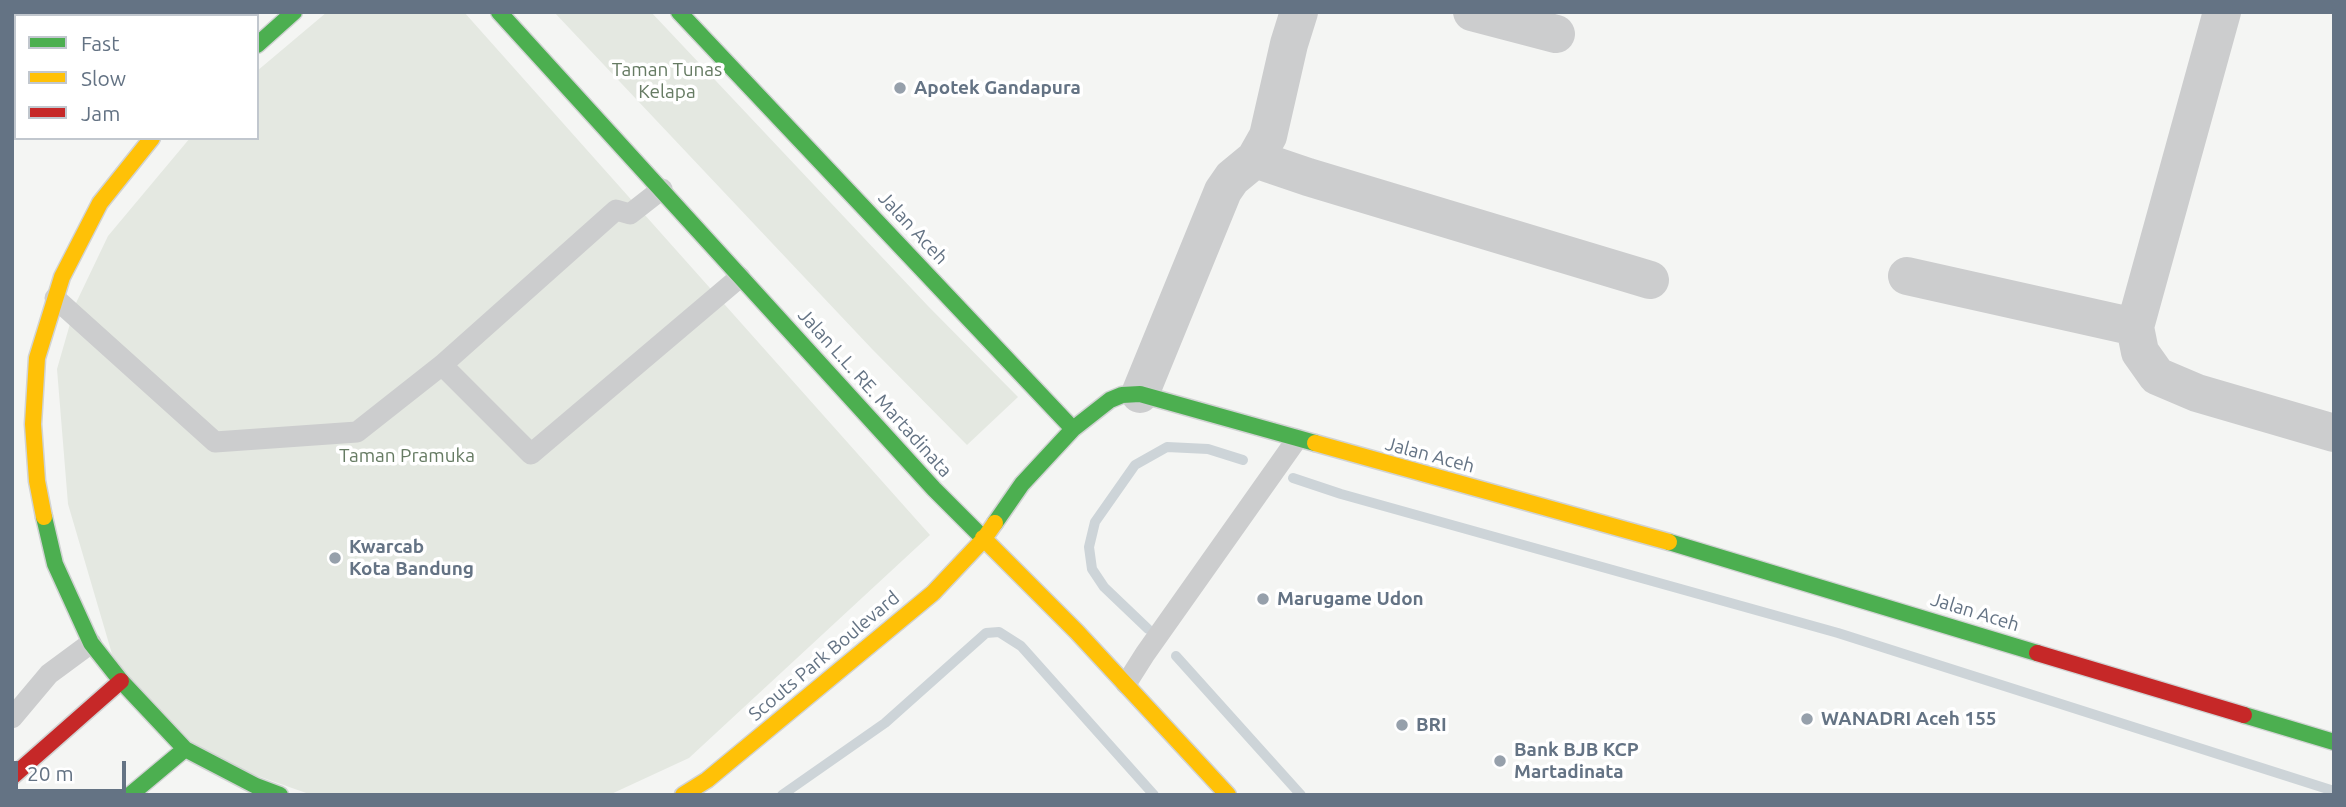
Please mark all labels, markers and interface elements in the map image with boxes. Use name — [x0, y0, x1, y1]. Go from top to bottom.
legend — [14, 14, 259, 140]
text: Fast — [81, 31, 119, 55]
park label: Taman Tunas Kelapa — [612, 59, 722, 103]
text: Slow — [81, 66, 126, 90]
place label: Apotek Gandapura — [914, 77, 1081, 99]
marker: Apotek Gandapura — [892, 80, 908, 96]
text: Jam — [81, 101, 120, 125]
street label: Jalan Aceh — [873, 187, 953, 269]
street label: Jalan L.L. RE. Martadinata — [793, 304, 957, 482]
street label: Jalan Aceh — [1383, 432, 1477, 478]
park label: Taman Pramuka — [339, 445, 475, 467]
place label: Kwarcab Kota Bandung — [349, 536, 474, 580]
marker: Kwarcab Kota Bandung — [327, 550, 343, 566]
street label: Scouts Park Boulevard — [744, 586, 904, 726]
place label: Marugame Udon — [1277, 588, 1424, 610]
street label: Jalan Aceh — [1928, 588, 2022, 636]
marker: Marugame Udon — [1255, 591, 1271, 607]
place label: WANADRI Aceh 155 — [1821, 708, 1997, 730]
marker: WANADRI Aceh 155 — [1799, 711, 1815, 727]
place label: BRI — [1416, 714, 1447, 736]
marker: BRI — [1394, 717, 1410, 733]
place label: Bank BJB KCP Martadinata — [1514, 739, 1639, 783]
scale bar — [18, 748, 130, 792]
marker: Bank BJB KCP Martadinata — [1492, 753, 1508, 769]
text: 20 m — [27, 761, 74, 785]

